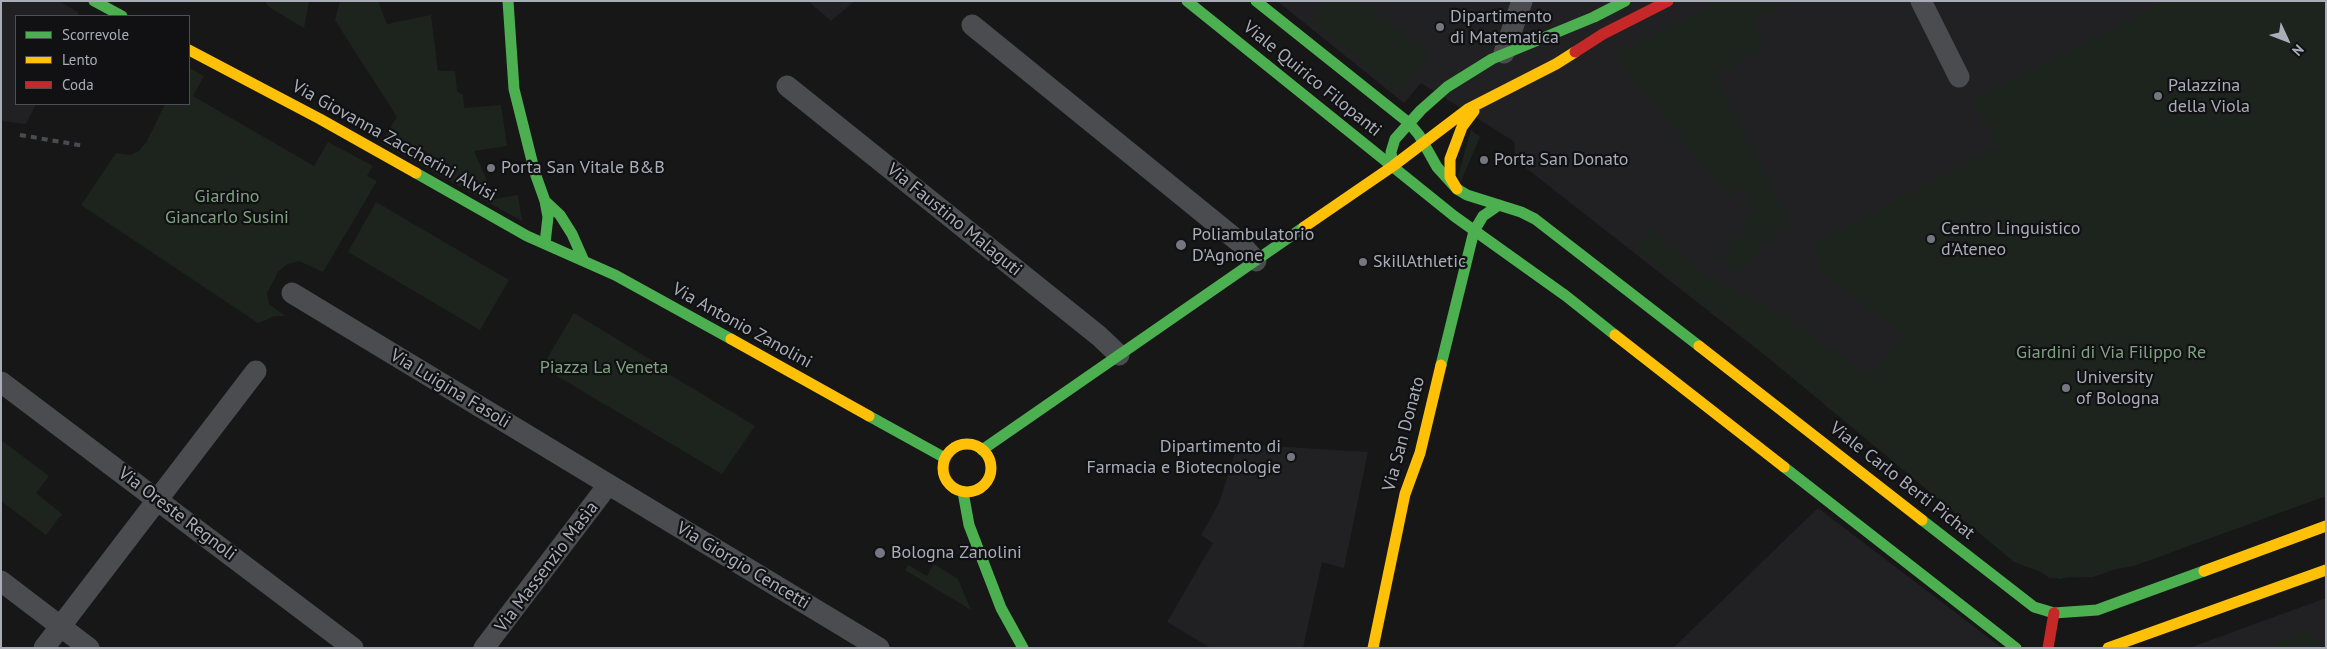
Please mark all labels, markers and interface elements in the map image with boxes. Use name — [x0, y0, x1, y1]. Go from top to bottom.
place label: Dipartimento di Matematica — [1450, 6, 1559, 48]
legend — [15, 15, 190, 105]
north arrow — [2262, 15, 2312, 65]
street label: Viale Quirico Filopanti — [1239, 17, 1385, 141]
marker: Dipartimento di Matematica — [1434, 21, 1446, 33]
text: Scorrevole — [62, 25, 129, 44]
text: N — [2288, 41, 2308, 60]
text: Lento — [62, 50, 98, 69]
text: Coda — [62, 75, 94, 94]
place label: Palazzina della Viola — [2168, 75, 2250, 118]
street label: Via Giovanna Zaccherini Alvisi — [288, 76, 500, 206]
marker: Palazzina della Viola — [2152, 90, 2164, 102]
place label: Porta San Donato — [1494, 149, 1628, 171]
marker: Porta San Donato — [1478, 154, 1490, 166]
place label: Porta San Vitale B&B — [501, 157, 665, 179]
street label: Via Faustino Malaguti — [882, 159, 1026, 281]
marker: Porta San Vitale B&B — [485, 162, 497, 174]
park label: Giardino Giancarlo Susini — [165, 186, 289, 228]
place label: Centro Linguistico d'Ateneo — [1941, 218, 2080, 260]
place label: Poliambulatorio D'Agnone — [1192, 224, 1314, 266]
marker: Centro Linguistico d'Ateneo — [1925, 233, 1937, 245]
marker: Poliambulatorio D'Agnone — [1174, 238, 1188, 252]
place label: SkillAthletic — [1373, 251, 1466, 273]
marker: SkillAthletic — [1357, 256, 1369, 268]
street label: Via Antonio Zanolini — [668, 279, 816, 373]
park label: Giardini di Via Filippo Re — [2016, 342, 2206, 364]
street label: Via Luigina Fasoli — [386, 345, 514, 433]
park label: Piazza La Veneta — [540, 357, 668, 379]
place label: University of Bologna — [2076, 367, 2159, 409]
street label: Via San Donato — [1378, 374, 1430, 494]
marker: University of Bologna — [2060, 382, 2072, 394]
street label: Viale Carlo Berti Pichat — [1825, 418, 1979, 544]
place label: Dipartimento di Farmacia e Biotecnologie — [1086, 436, 1281, 478]
marker: Dipartimento di Farmacia e Biotecnologie — [1285, 451, 1297, 463]
street label: Via Oreste Regnoli — [114, 463, 240, 565]
street label: Via Massenzio Masìa — [491, 497, 603, 637]
street label: Via Giorgio Cencetti — [672, 518, 814, 614]
place label: Bologna Zanolini — [891, 542, 1022, 564]
marker: Bologna Zanolini — [873, 546, 887, 560]

